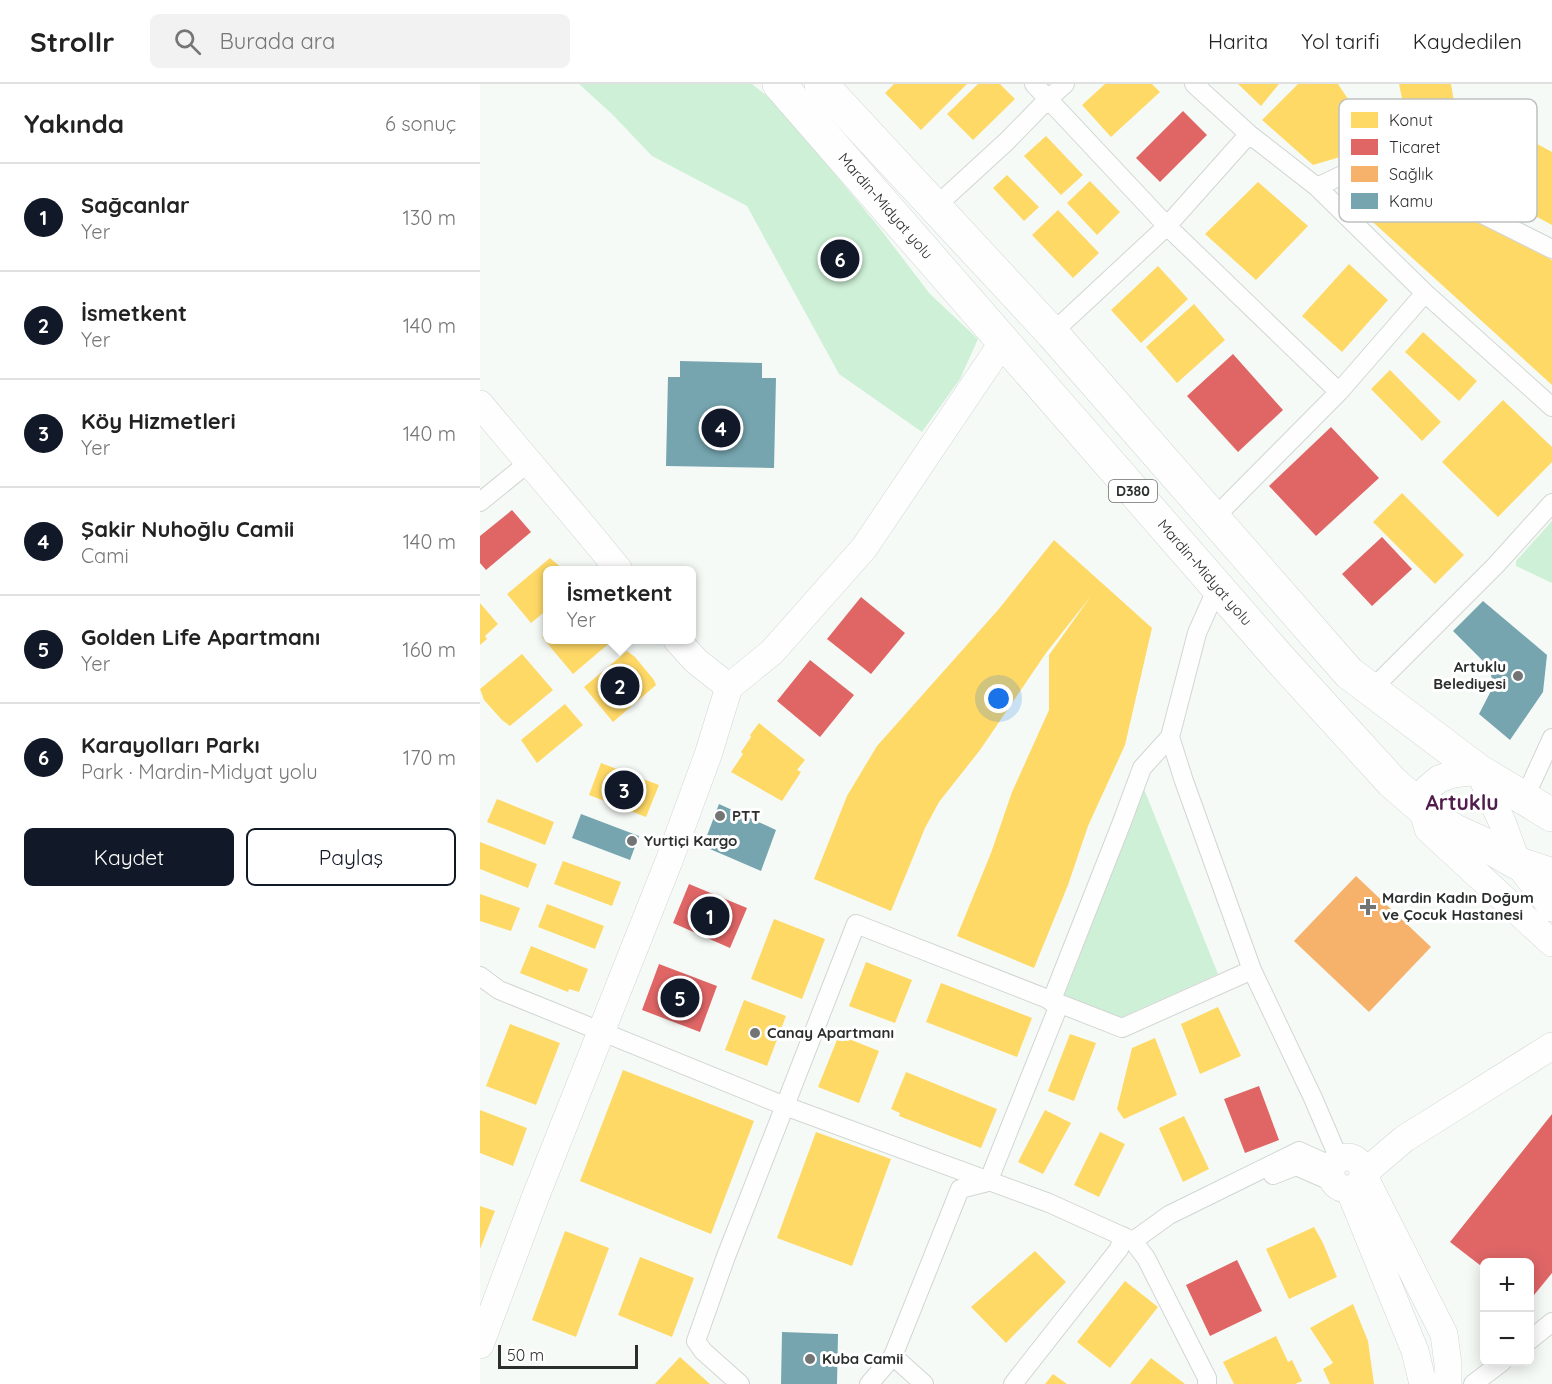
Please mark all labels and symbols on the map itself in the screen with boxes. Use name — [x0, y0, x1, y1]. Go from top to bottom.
legend — [1339, 99, 1537, 222]
text: Konut — [1389, 110, 1433, 130]
text: Ticaret — [1389, 137, 1440, 157]
street label: Mardin-Midyat yolu — [834, 149, 937, 263]
text: Sağlık — [1389, 164, 1433, 184]
text: Kamu — [1389, 191, 1433, 211]
pin: 6 — [820, 236, 860, 282]
pin: 4 — [702, 406, 740, 450]
road number: D380 — [1109, 480, 1157, 502]
street label: Mardin-Midyat yolu — [1154, 515, 1257, 629]
place label: Artuklu Belediyesi — [1433, 657, 1506, 693]
pin: 2 — [600, 664, 640, 708]
marker: Artuklu Belediyesi — [1511, 669, 1525, 683]
your location — [984, 684, 1013, 713]
pin: 3 — [604, 768, 644, 812]
district label: Artuklu — [1425, 789, 1499, 815]
place label: PTT — [732, 806, 760, 825]
marker: PTT — [713, 809, 727, 823]
place label: Yurtiçi Kargo — [644, 831, 737, 850]
marker: Yurtiçi Kargo — [625, 834, 639, 848]
place label: Mardin Kadın Doğum ve Çocuk Hastanesi — [1382, 888, 1534, 924]
pin: 1 — [690, 894, 730, 938]
marker: Mardin Kadın Doğum ve Çocuk Hastanesi — [1359, 898, 1377, 916]
pin: 5 — [660, 976, 700, 1020]
place label: Canay Apartmanı — [767, 1023, 894, 1042]
marker: Canay Apartmanı — [748, 1026, 762, 1040]
scale bar — [498, 1342, 638, 1370]
place label: Kuba Camii — [822, 1349, 903, 1368]
marker: Kuba Camii — [803, 1352, 817, 1366]

